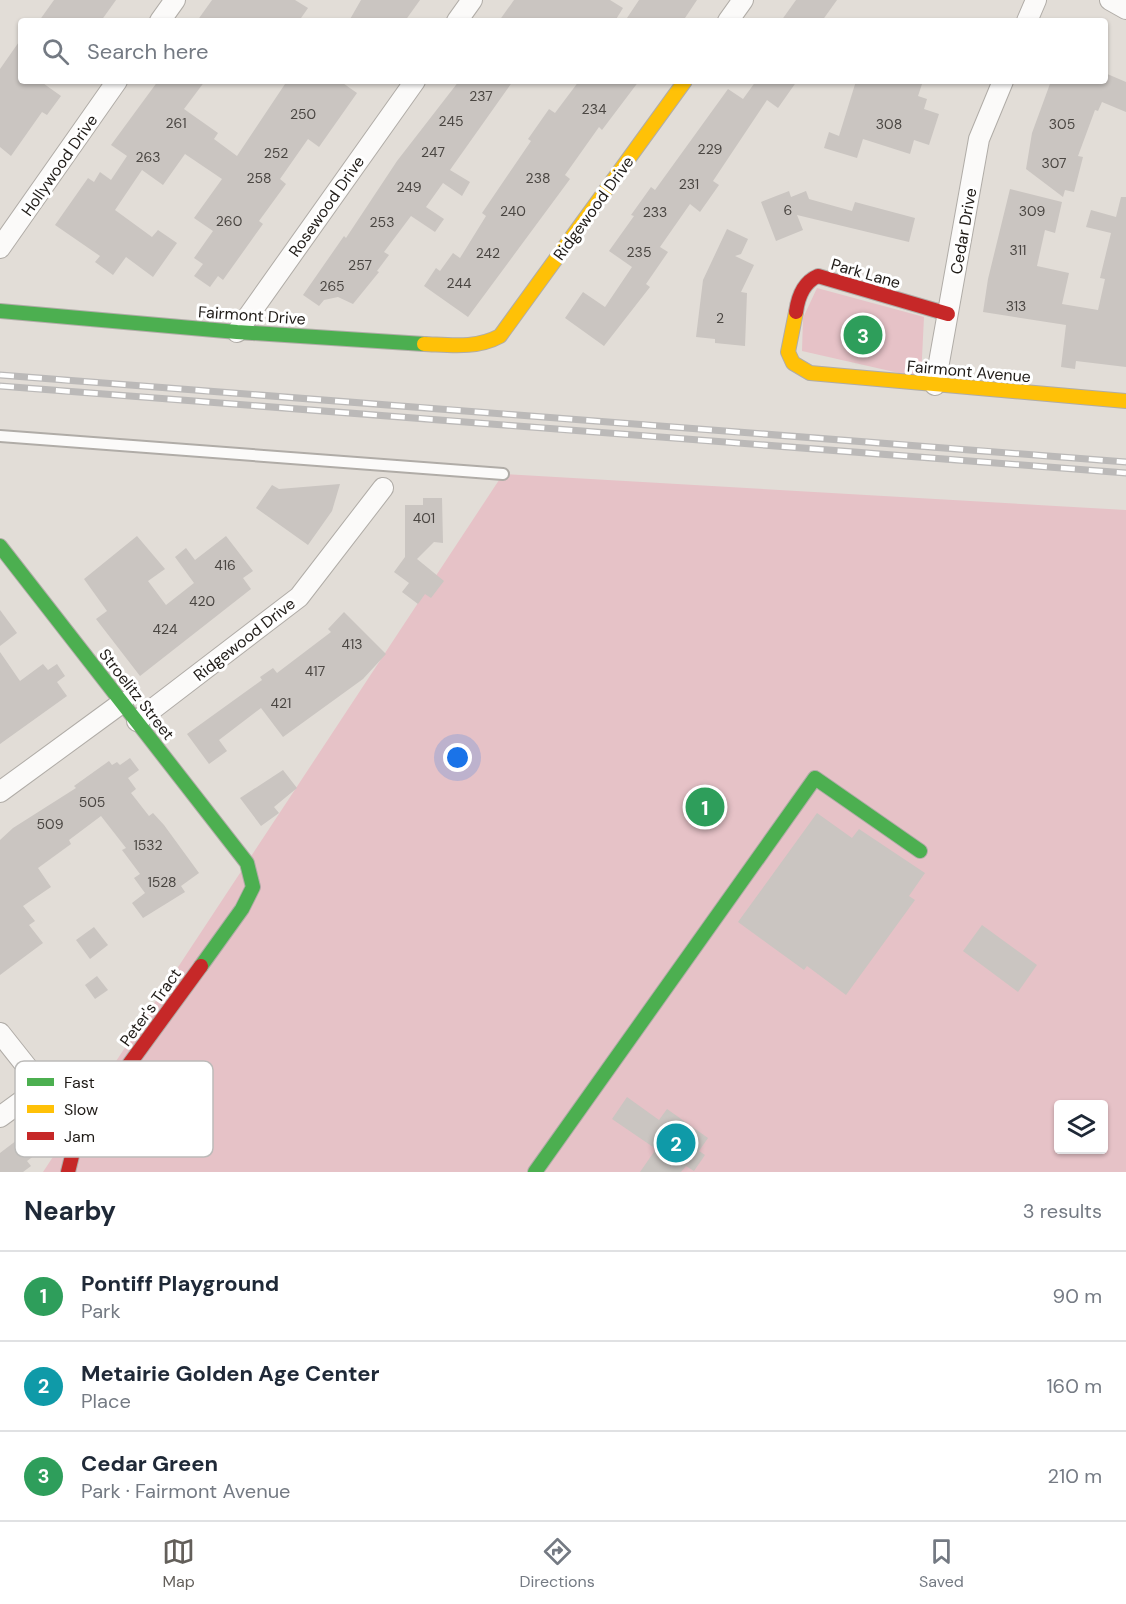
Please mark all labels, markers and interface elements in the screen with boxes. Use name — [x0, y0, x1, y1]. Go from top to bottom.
search box — [18, 18, 1108, 84]
icon: search — [39, 35, 72, 68]
text: Search here — [87, 37, 208, 66]
house number: 237 — [469, 87, 493, 105]
house number: 234 — [582, 100, 607, 118]
house number: 250 — [290, 105, 316, 123]
street label: Hollywood Drive — [17, 110, 102, 220]
house number: 245 — [439, 112, 463, 130]
house number: 261 — [165, 114, 187, 132]
house number: 308 — [876, 115, 902, 133]
house number: 305 — [1049, 115, 1075, 133]
house number: 229 — [698, 140, 723, 158]
house number: 247 — [421, 143, 445, 161]
house number: 252 — [264, 144, 288, 162]
house number: 263 — [135, 148, 161, 166]
street label: Rosewood Drive — [284, 152, 369, 261]
street label: Ridgewood Drive — [549, 152, 638, 265]
house number: 307 — [1041, 154, 1067, 172]
house number: 258 — [246, 169, 272, 187]
house number: 238 — [526, 169, 550, 187]
house number: 231 — [679, 175, 699, 193]
house number: 249 — [396, 178, 422, 196]
street label: Cedar Drive — [946, 186, 981, 276]
house number: 6 — [784, 201, 792, 219]
house number: 240 — [500, 202, 526, 220]
house number: 309 — [1019, 202, 1046, 220]
house number: 233 — [643, 203, 667, 221]
house number: 260 — [216, 212, 242, 230]
house number: 253 — [370, 213, 394, 231]
house number: 311 — [1010, 241, 1026, 259]
house number: 235 — [627, 243, 651, 261]
house number: 242 — [476, 244, 500, 262]
street label: Park Lane — [829, 254, 903, 293]
house number: 257 — [348, 256, 372, 274]
house number: 244 — [447, 274, 472, 292]
house number: 265 — [319, 277, 345, 295]
house number: 313 — [1006, 297, 1026, 315]
street label: Fairmont Drive — [197, 301, 306, 330]
house number: 2 — [716, 309, 724, 327]
pin: 3 — [844, 312, 882, 358]
street label: Fairmont Avenue — [906, 356, 1032, 387]
house number: 401 — [413, 509, 435, 527]
house number: 416 — [214, 556, 236, 574]
house number: 420 — [189, 592, 215, 610]
street label: Ridgewood Drive — [189, 593, 300, 686]
house number: 424 — [153, 620, 178, 638]
house number: 413 — [341, 635, 363, 653]
street label: Stroelitz Street — [94, 644, 179, 744]
house number: 417 — [305, 662, 325, 680]
house number: 421 — [271, 694, 291, 712]
your location — [443, 743, 472, 772]
pin: 1 — [686, 784, 724, 830]
house number: 505 — [79, 793, 105, 811]
house number: 509 — [37, 815, 64, 833]
house number: 1532 — [133, 836, 163, 854]
house number: 1528 — [147, 873, 177, 891]
street label: Peter's Tract — [115, 964, 186, 1050]
legend — [15, 1061, 213, 1157]
text: Fast — [64, 1072, 95, 1093]
text: Slow — [64, 1099, 98, 1120]
map controls — [1054, 1100, 1108, 1154]
button: layers — [1054, 1100, 1108, 1154]
pin: 2 — [656, 1120, 696, 1166]
text: Jam — [64, 1126, 95, 1147]
text: Nearby — [24, 1194, 116, 1228]
text: 3 results — [1023, 1198, 1102, 1224]
text: Pontiff Playground — [81, 1269, 279, 1298]
text: 1 — [40, 1283, 47, 1309]
text: 90 m — [1053, 1283, 1102, 1309]
text: Park — [81, 1298, 121, 1324]
text: Metairie Golden Age Center — [81, 1359, 380, 1388]
text: 2 — [38, 1373, 49, 1399]
text: 160 m — [1046, 1373, 1102, 1399]
text: Place — [81, 1388, 131, 1414]
text: Cedar Green — [81, 1449, 218, 1478]
text: 3 — [37, 1463, 50, 1489]
text: 210 m — [1047, 1463, 1102, 1489]
text: Park · Fairmont Avenue — [81, 1478, 290, 1504]
tab: Map — [162, 1535, 195, 1592]
tab: Directions — [519, 1535, 595, 1592]
tab: Saved — [919, 1535, 964, 1592]

